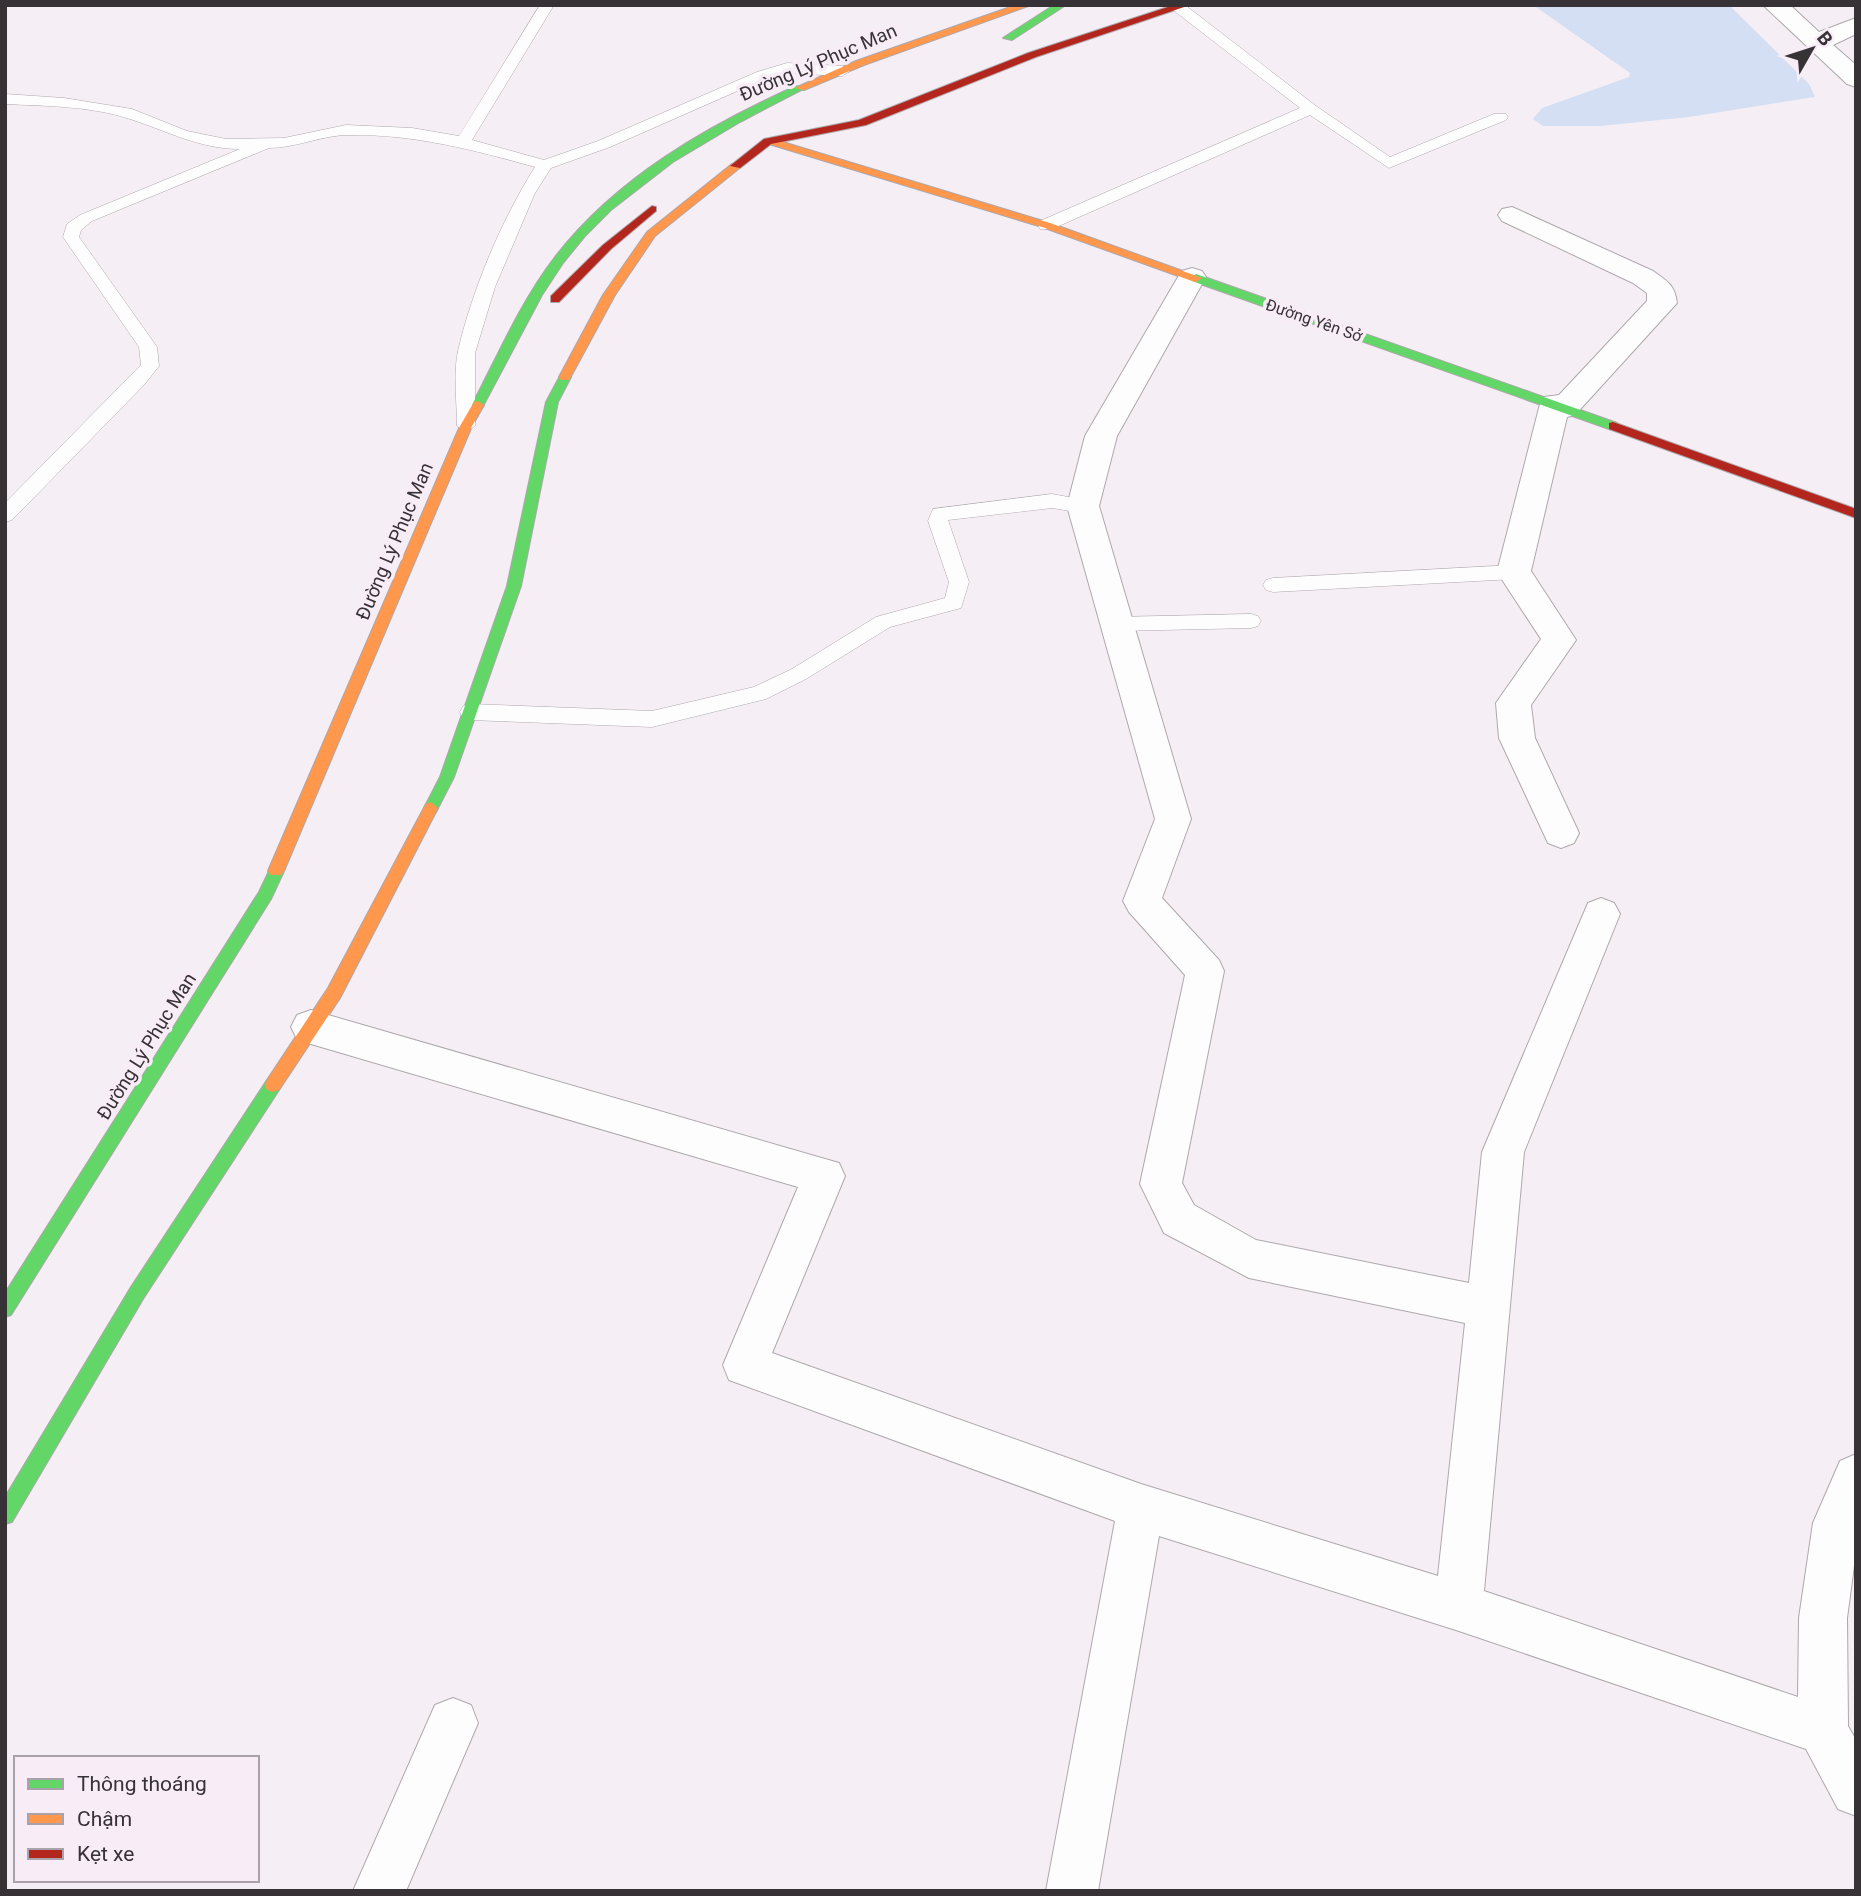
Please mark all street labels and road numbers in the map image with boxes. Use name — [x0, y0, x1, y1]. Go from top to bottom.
street label: Đường Lý Phục Man — [736, 19, 900, 106]
street label: Đường Yên Sở — [1263, 295, 1365, 346]
street label: Đường Lý Phục Man — [351, 459, 438, 623]
street label: Đường Lý Phục Man — [92, 969, 201, 1124]

